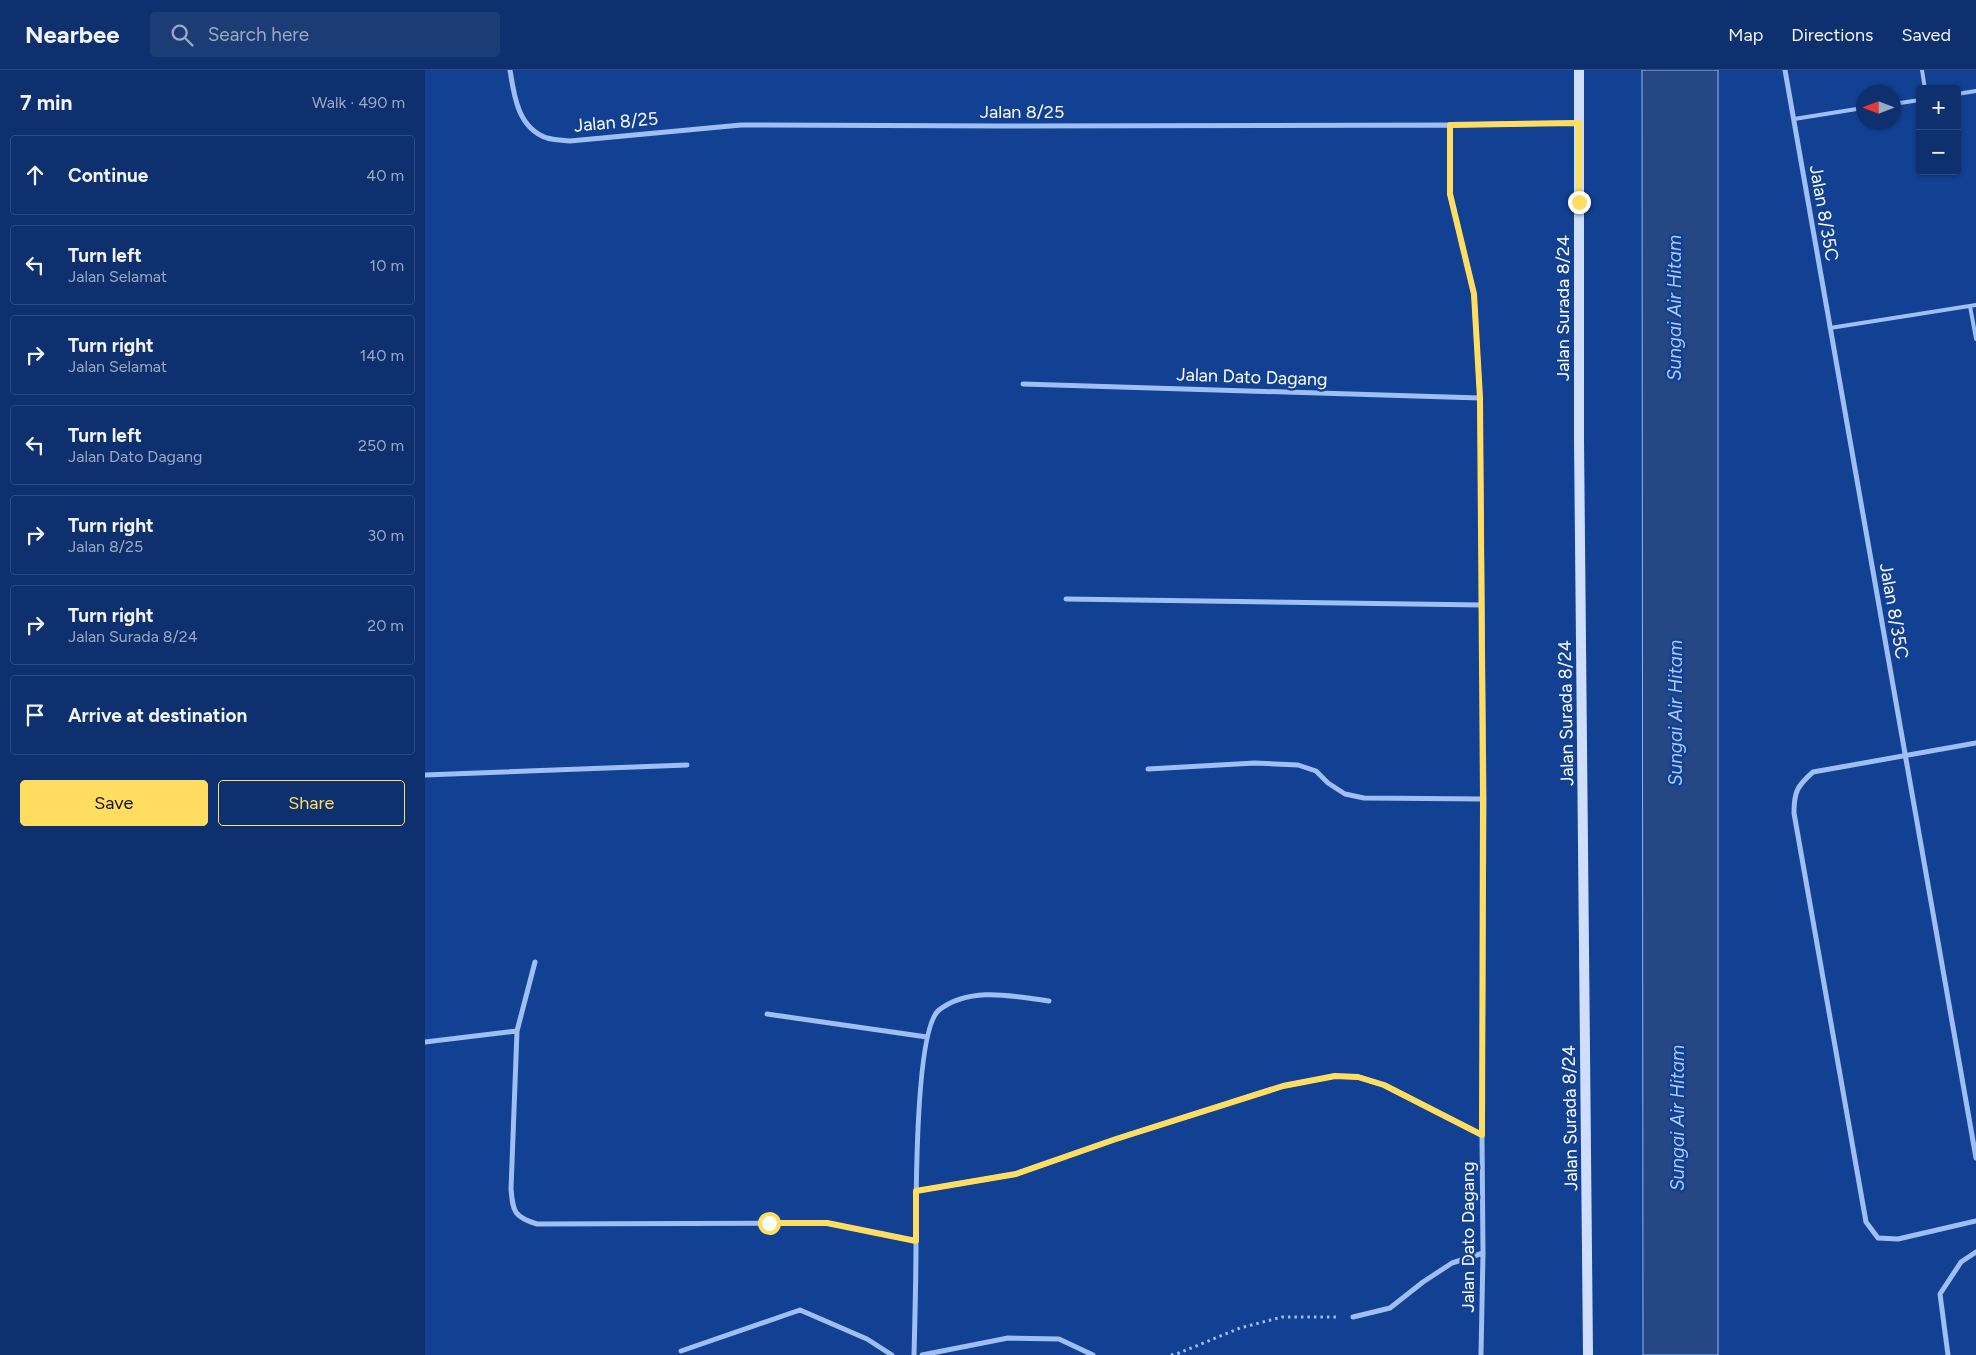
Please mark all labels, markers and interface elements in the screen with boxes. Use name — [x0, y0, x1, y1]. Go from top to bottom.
search box — [150, 12, 500, 57]
text: Nearbee — [25, 20, 120, 49]
icon: search — [168, 21, 196, 49]
text: Search here — [208, 23, 309, 46]
text: Map — [1728, 24, 1763, 46]
text: Directions — [1791, 24, 1873, 46]
text: Saved — [1901, 24, 1951, 46]
north arrow — [1856, 85, 1901, 130]
map controls — [1916, 85, 1961, 175]
button: + — [1916, 85, 1961, 130]
text: 7 min — [20, 90, 72, 115]
text: Walk · 490 m — [312, 93, 405, 112]
street label: Jalan 8/25 — [980, 101, 1064, 123]
street label: Jalan 8/25 — [573, 107, 659, 137]
button: − — [1916, 130, 1961, 175]
icon: ahead — [21, 161, 49, 189]
street label: Jalan 8/35C — [1805, 163, 1843, 263]
text: Continue — [68, 164, 148, 187]
text: 40 m — [366, 166, 404, 185]
route end — [1568, 191, 1591, 214]
street label: Jalan Surada 8/24 — [1552, 235, 1574, 381]
water label: Sungai Air Hitam — [1663, 235, 1686, 381]
text: Turn left — [68, 244, 142, 267]
icon: left — [21, 251, 49, 279]
text: 10 m — [370, 256, 404, 275]
text: Jalan Selamat — [68, 267, 167, 286]
text: Turn right — [68, 334, 154, 357]
icon: right — [21, 341, 49, 369]
text: 140 m — [360, 346, 404, 365]
text: Jalan Selamat — [68, 357, 167, 376]
street label: Jalan Dato Dagang — [1176, 363, 1328, 391]
text: Turn left — [68, 424, 142, 447]
icon: left — [21, 431, 49, 459]
text: 250 m — [358, 436, 404, 455]
text: Jalan Dato Dagang — [68, 447, 202, 466]
text: Turn right — [68, 514, 154, 537]
icon: right — [21, 521, 49, 549]
text: 30 m — [367, 526, 404, 545]
text: Jalan 8/25 — [68, 537, 143, 556]
street label: Jalan 8/35C — [1875, 561, 1913, 661]
text: Turn right — [68, 604, 154, 627]
icon: right — [21, 611, 49, 639]
text: 20 m — [367, 616, 404, 635]
text: Jalan Surada 8/24 — [68, 627, 198, 646]
street label: Jalan Surada 8/24 — [1554, 640, 1578, 786]
water label: Sungai Air Hitam — [1664, 640, 1687, 786]
icon: arrive — [21, 701, 49, 729]
text: Arrive at destination — [68, 704, 247, 727]
button: Save — [20, 780, 208, 826]
button: Share — [218, 780, 405, 826]
street label: Jalan Surada 8/24 — [1558, 1045, 1582, 1191]
water label: Sungai Air Hitam — [1666, 1045, 1689, 1191]
street label: Jalan Dato Dagang — [1457, 1161, 1479, 1313]
route start — [758, 1212, 781, 1235]

